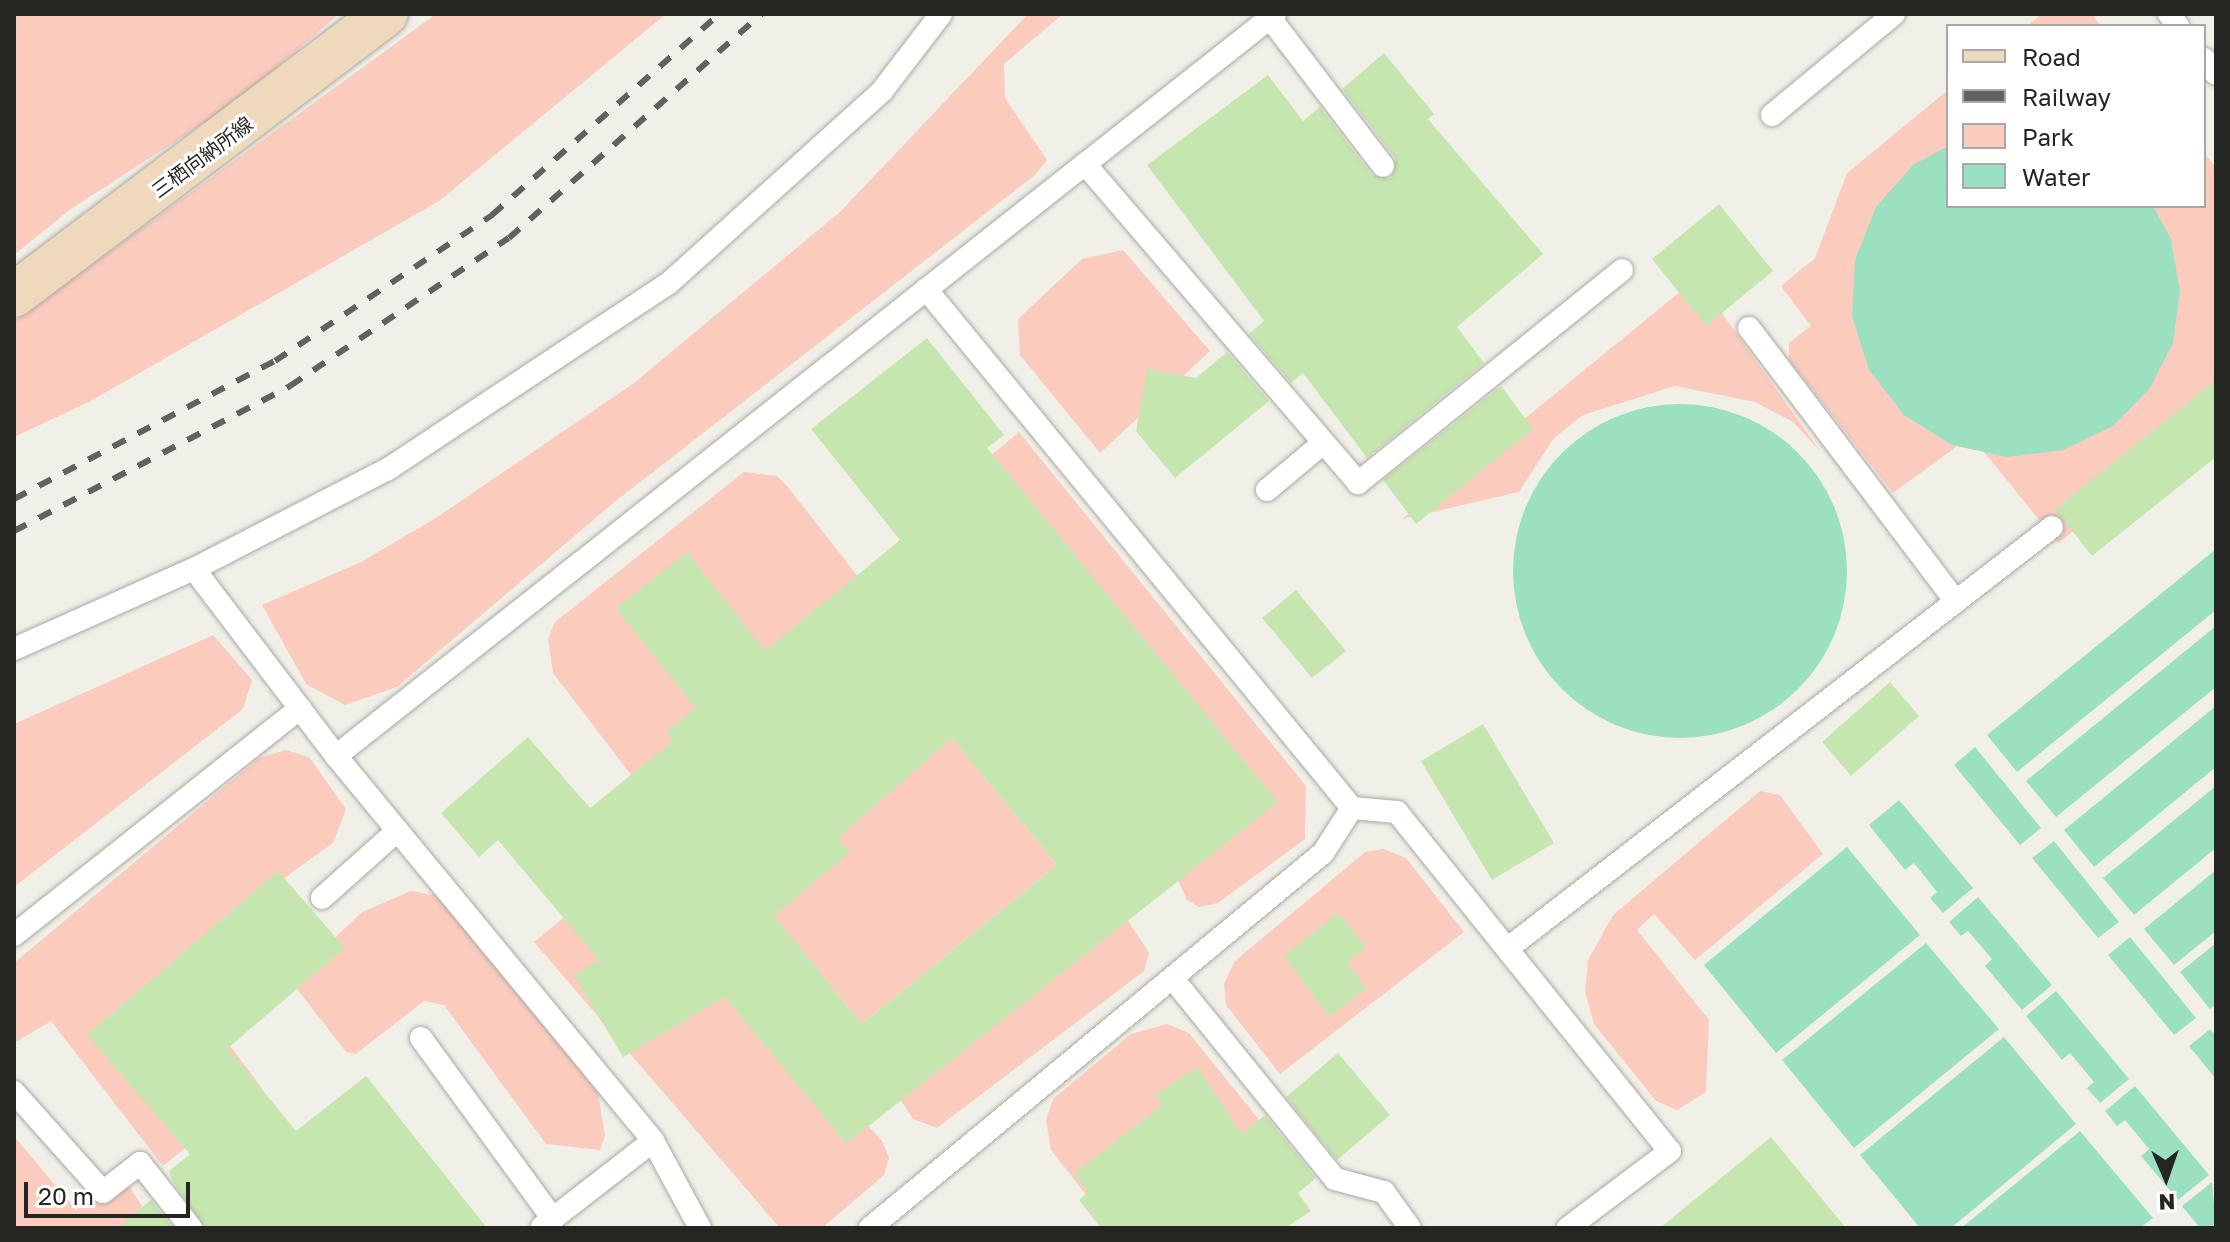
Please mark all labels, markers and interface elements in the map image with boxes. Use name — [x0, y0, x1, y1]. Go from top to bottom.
legend — [1946, 24, 2206, 208]
text: Road — [2022, 42, 2081, 71]
text: Railway — [2022, 82, 2111, 111]
street label: 三栖向納所線 — [147, 111, 257, 203]
text: Park — [2022, 122, 2074, 151]
text: Water — [2022, 162, 2090, 191]
north arrow — [2126, 1138, 2206, 1218]
scale bar — [28, 1166, 194, 1216]
text: 20 m — [38, 1181, 94, 1210]
text: N — [2158, 1189, 2176, 1216]

